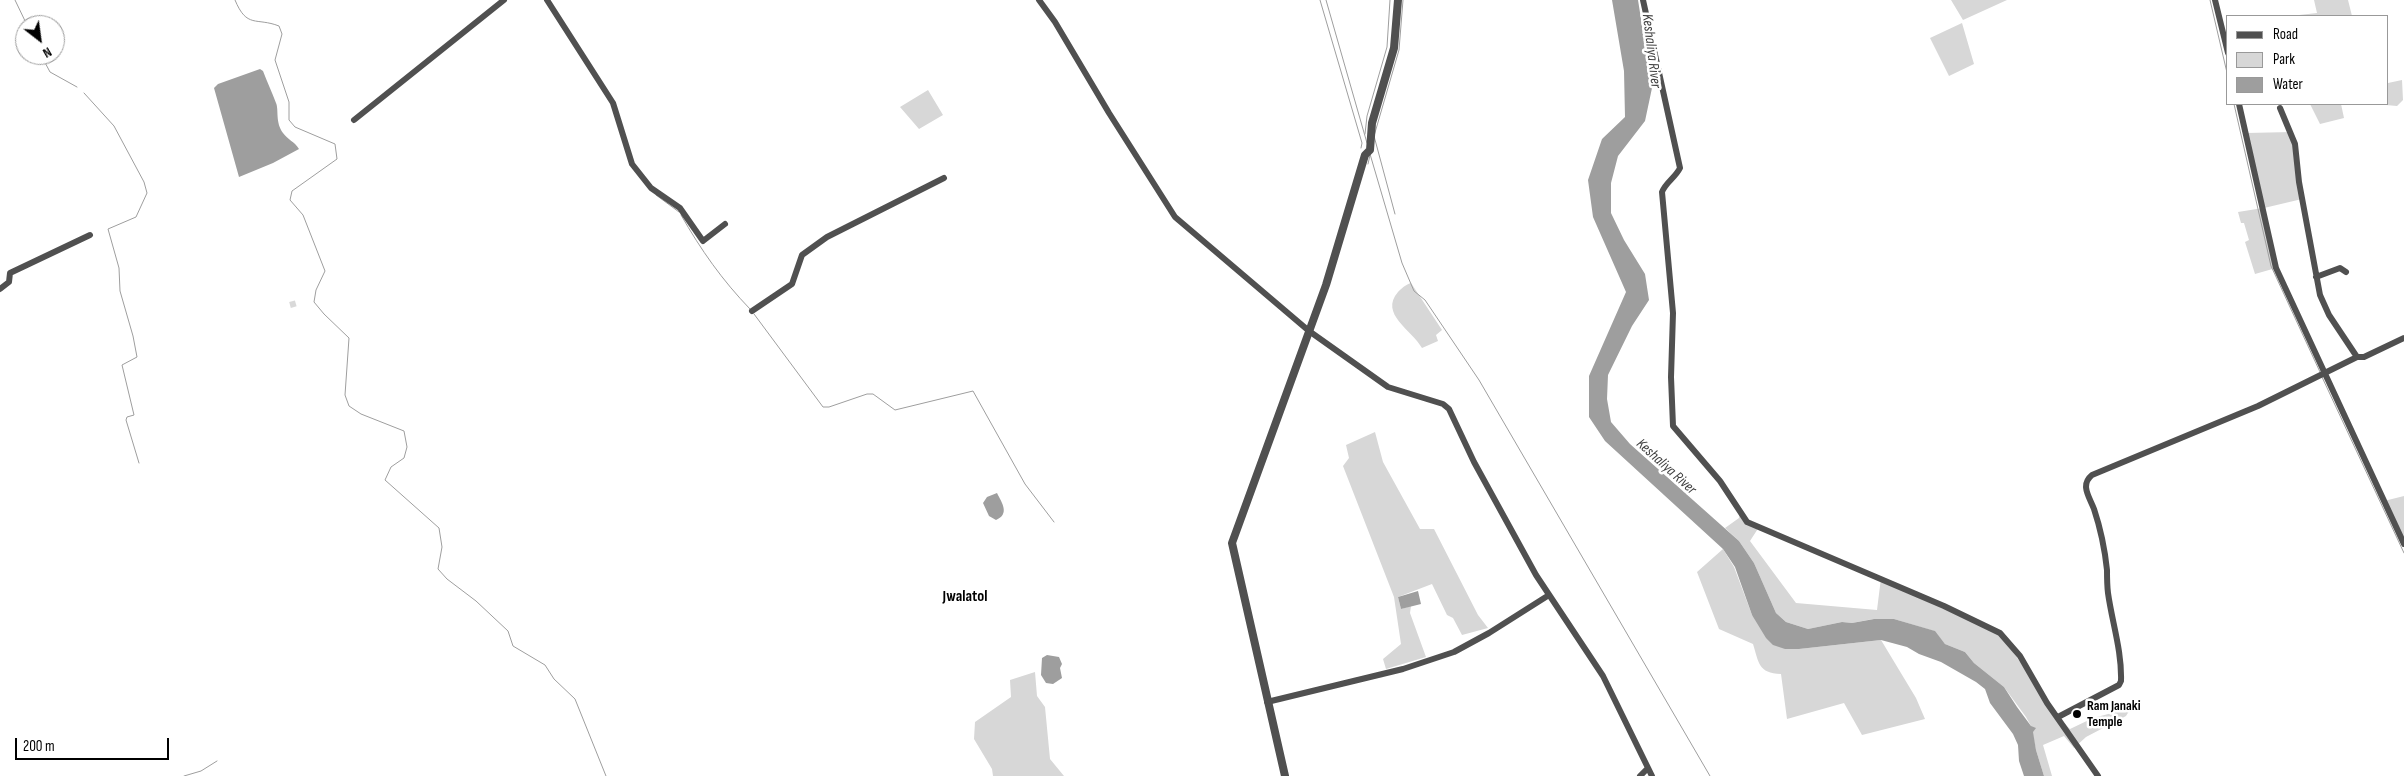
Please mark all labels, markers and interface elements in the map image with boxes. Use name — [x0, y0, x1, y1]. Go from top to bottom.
water label: Keshaliya River — [1638, 13, 1664, 89]
north arrow — [15, 15, 65, 65]
legend — [2226, 15, 2389, 105]
text: Road — [2273, 25, 2298, 44]
text: N — [40, 43, 55, 62]
text: Park — [2273, 50, 2295, 69]
text: Water — [2273, 75, 2303, 94]
water label: Keshaliya River — [1632, 435, 1700, 499]
district label: Jwalatol — [943, 587, 987, 607]
place label: Ram Janaki Temple — [2087, 698, 2140, 730]
marker: Ram Janaki Temple — [2071, 708, 2083, 720]
scale bar — [18, 728, 171, 760]
text: 200 m — [23, 737, 55, 756]

